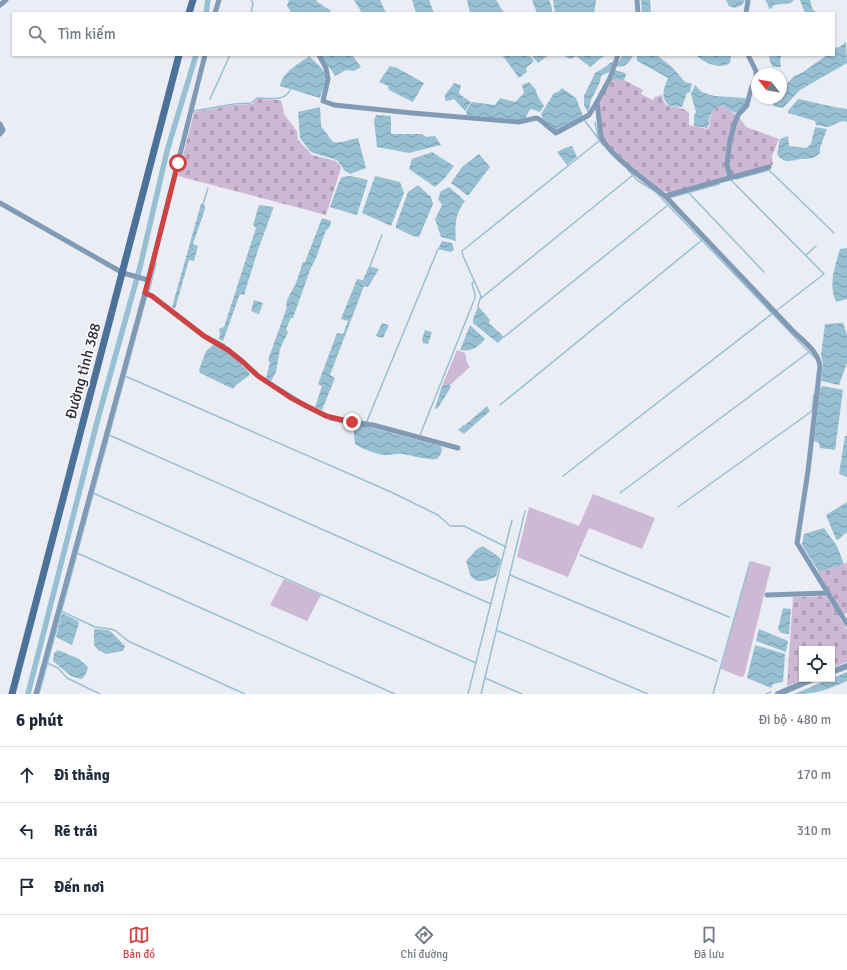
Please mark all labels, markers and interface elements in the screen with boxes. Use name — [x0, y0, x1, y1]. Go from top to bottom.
search box — [12, 12, 835, 56]
icon: search — [26, 23, 48, 45]
text: Tìm kiếm — [58, 25, 116, 43]
north arrow — [751, 68, 787, 104]
route start — [169, 154, 187, 172]
street label: Đường tỉnh 388 — [62, 321, 104, 421]
route end — [343, 413, 361, 431]
map controls — [799, 646, 835, 682]
button: locate — [799, 646, 835, 682]
text: 6 phút — [16, 710, 63, 731]
text: Đi bộ · 480 m — [758, 712, 831, 728]
icon: ahead — [16, 764, 38, 786]
text: Đi thẳng — [54, 766, 110, 784]
text: 170 m — [797, 767, 831, 783]
icon: left — [16, 820, 38, 842]
text: Rẽ trái — [54, 822, 97, 840]
text: 310 m — [797, 823, 831, 839]
icon: arrive — [16, 876, 38, 898]
text: Đến nơi — [54, 878, 104, 896]
tab: Bản đồ — [123, 924, 155, 961]
tab: Chỉ đường — [401, 924, 448, 961]
tab: Đã lưu — [694, 924, 724, 961]

